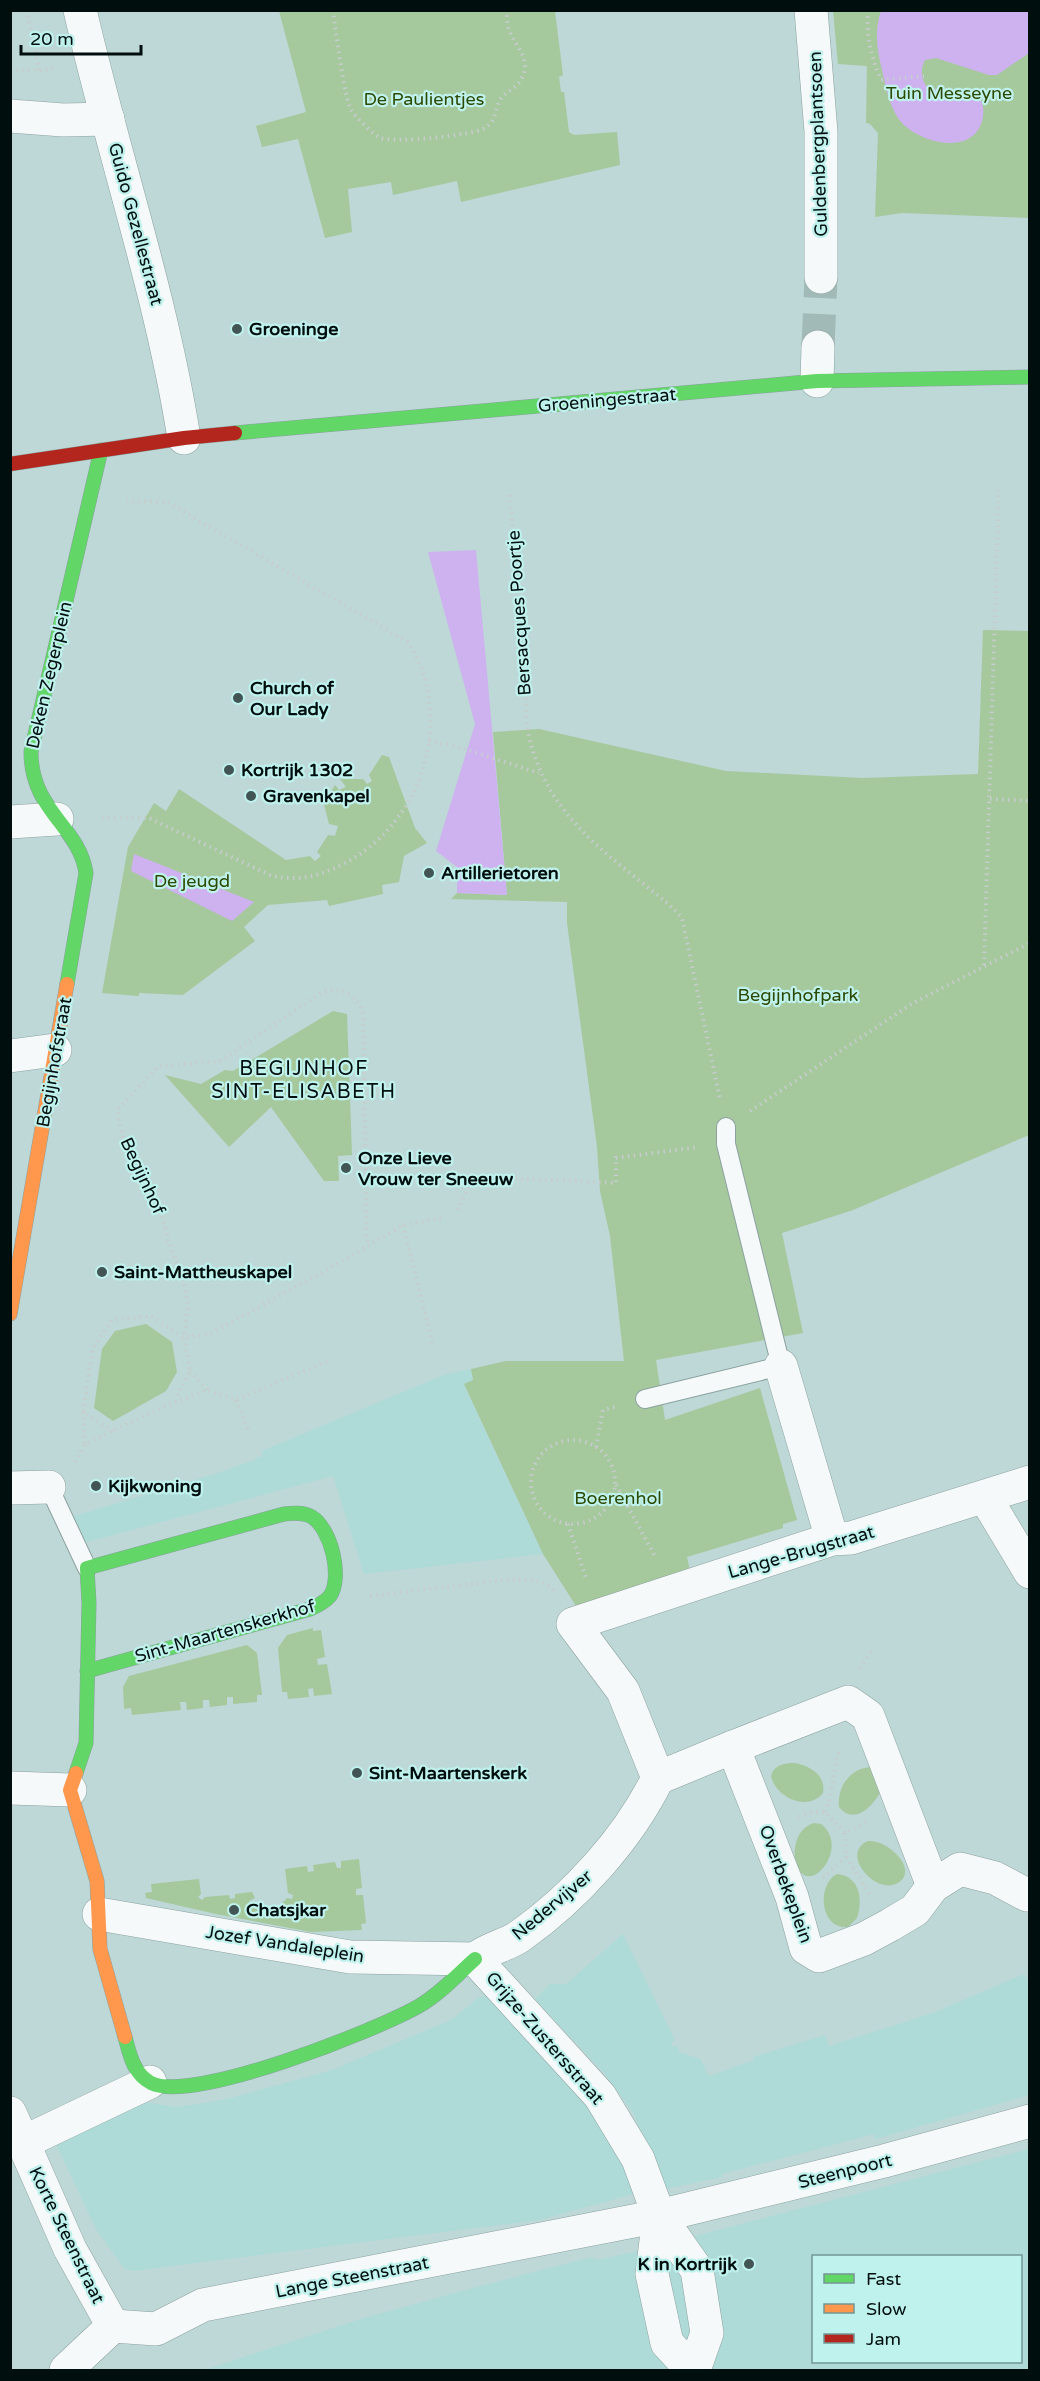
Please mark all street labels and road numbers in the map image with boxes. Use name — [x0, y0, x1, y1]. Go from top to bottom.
street label: Guldenbergplantsoen — [804, 51, 832, 237]
street label: Guido Gezellestraat — [104, 140, 168, 308]
street label: Groeningestraat — [537, 383, 677, 417]
street label: Bersacques Poortje — [502, 530, 536, 696]
street label: Deken Zegerplein — [21, 599, 77, 751]
street label: Begijnhofstraat — [32, 995, 76, 1129]
street label: Begijnhof — [116, 1134, 170, 1218]
street label: Lange-Brugstraat — [725, 1521, 877, 1583]
street label: Sint-Maartenskerkhof — [132, 1595, 318, 1667]
street label: Overbekeplein — [754, 1822, 818, 1946]
street label: Nedervijver — [507, 1865, 597, 1945]
street label: Jozef Vandaleplein — [204, 1921, 366, 1967]
street label: Grijze-Zustersstraat — [481, 1967, 609, 2109]
street label: Steenpoort — [796, 2149, 894, 2193]
street label: Korte Steenstraat — [24, 2163, 110, 2307]
street label: Lange Steenstraat — [273, 2251, 431, 2303]

